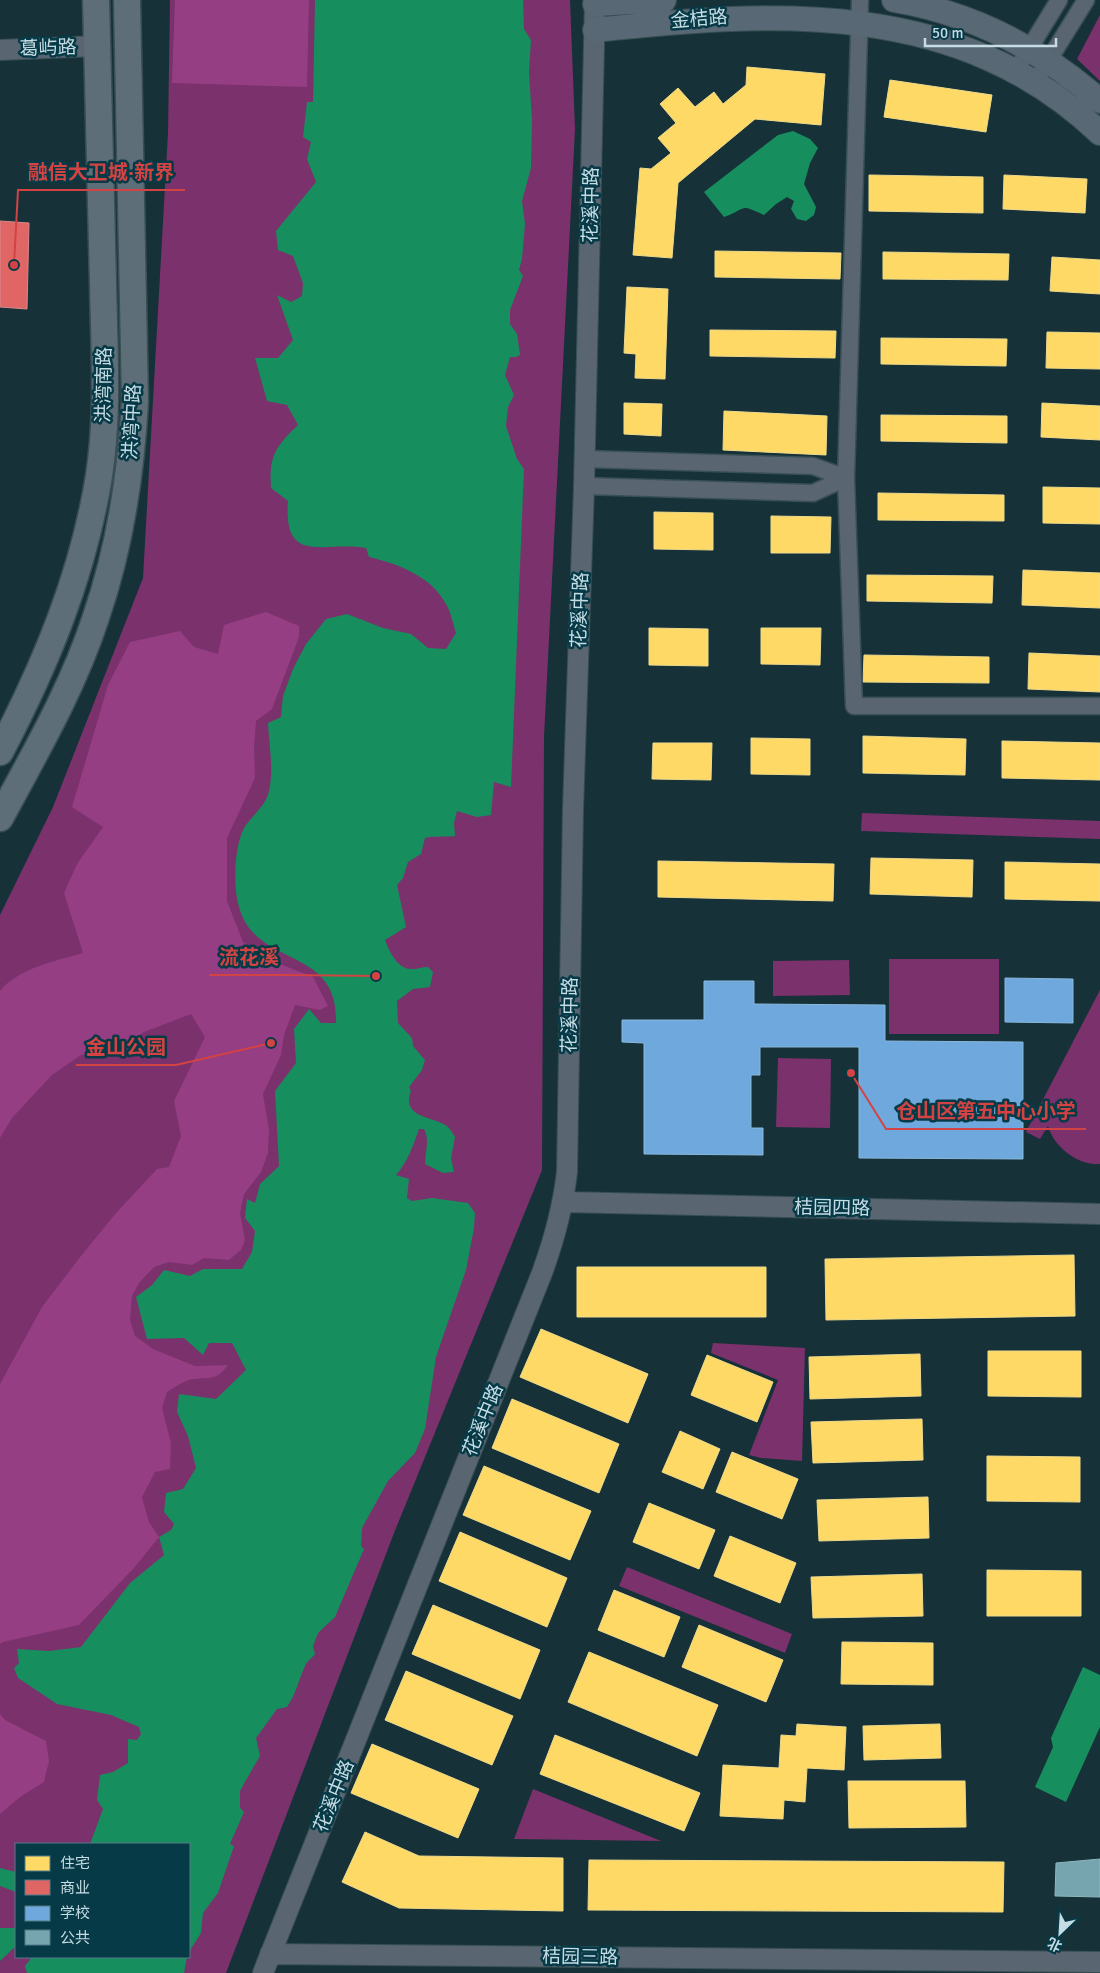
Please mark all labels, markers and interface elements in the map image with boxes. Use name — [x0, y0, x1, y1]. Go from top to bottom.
street label: 金桔路 — [670, 5, 728, 33]
scale bar — [925, 15, 1056, 47]
text: 50 m — [932, 24, 963, 42]
street label: 葛屿路 — [19, 35, 77, 61]
callout: 融信大卫城·新界 — [18, 155, 185, 190]
text: 融信大卫城·新界 — [28, 160, 174, 185]
street label: 花溪中路 — [578, 167, 604, 243]
street label: 洪湾南路 — [91, 347, 117, 423]
street label: 洪湾中路 — [118, 383, 146, 461]
street label: 花溪中路 — [567, 572, 593, 648]
callout: 流花溪 — [209, 940, 289, 975]
text: 流花溪 — [219, 945, 279, 970]
street label: 花溪中路 — [557, 977, 583, 1053]
callout: 金山公园 — [76, 1030, 176, 1065]
text: 金山公园 — [86, 1035, 166, 1060]
callout: 仓山区第五中心小学 — [886, 1094, 1086, 1129]
text: 仓山区第五中心小学 — [896, 1099, 1076, 1124]
street label: 桔园四路 — [794, 1195, 870, 1221]
street label: 花溪中路 — [458, 1380, 508, 1460]
street label: 花溪中路 — [309, 1756, 359, 1836]
legend — [15, 1843, 190, 1958]
text: 住宅 — [60, 1854, 90, 1872]
text: 商业 — [60, 1879, 90, 1897]
text: 学校 — [60, 1904, 90, 1922]
north arrow — [1035, 1908, 1085, 1958]
text: 公共 — [60, 1929, 90, 1947]
text: 北 — [1045, 1934, 1065, 1955]
street label: 桔园三路 — [542, 1944, 618, 1970]

